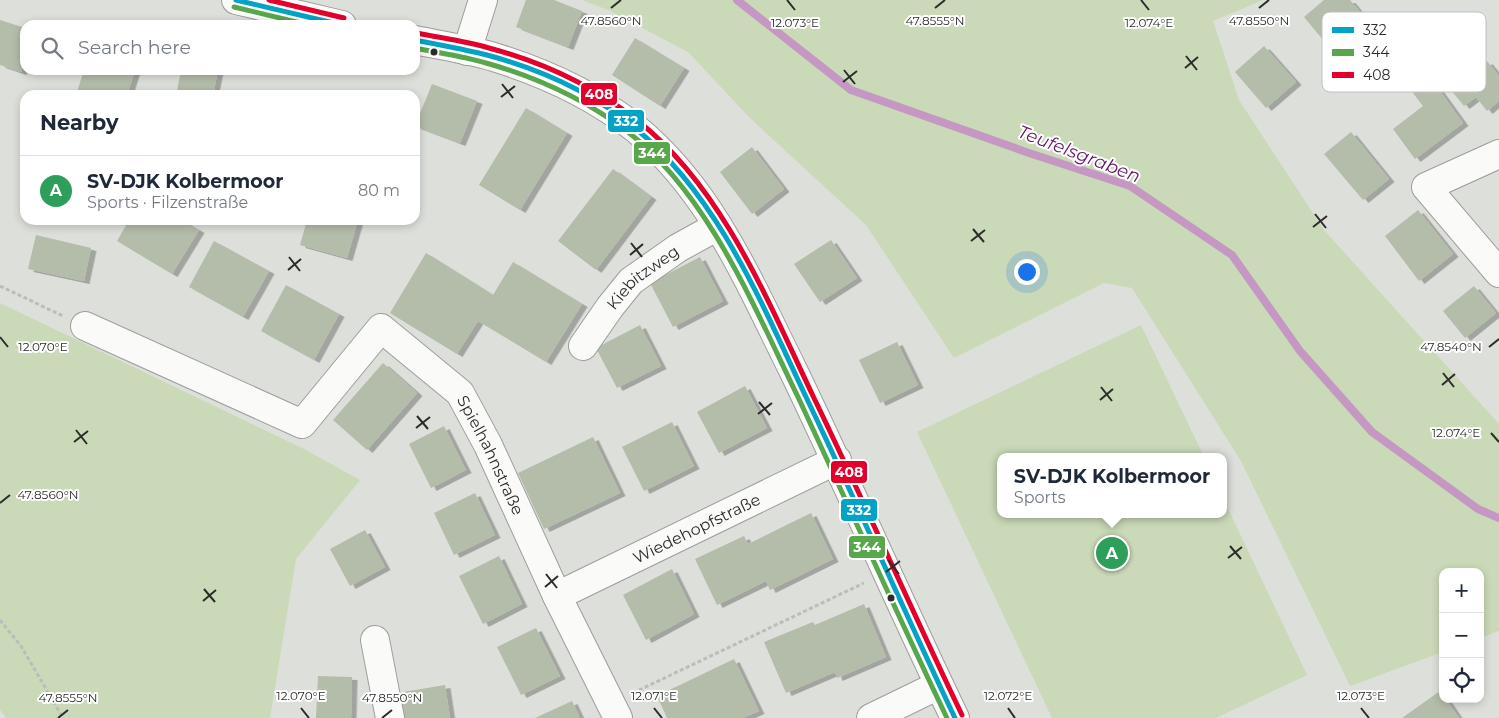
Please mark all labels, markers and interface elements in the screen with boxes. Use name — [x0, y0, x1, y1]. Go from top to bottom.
legend — [1322, 12, 1486, 92]
text: 47.8560°N — [581, 13, 641, 28]
text: 47.8555°N — [906, 13, 964, 28]
text: 47.8550°N — [1229, 13, 1289, 28]
text: 12.073°E — [771, 15, 819, 30]
text: 12.074°E — [1125, 15, 1173, 30]
search box — [20, 20, 420, 75]
text: 332 — [1363, 21, 1387, 39]
icon: search — [38, 34, 66, 62]
text: Search here — [78, 36, 191, 59]
text: 344 — [1363, 43, 1390, 61]
unlabelled marker — [429, 47, 439, 57]
text: 408 — [1363, 66, 1391, 84]
line badge: 408 — [580, 82, 618, 106]
text: 408 — [585, 85, 613, 103]
line badge: 332 — [607, 109, 645, 133]
text: Nearby — [40, 110, 119, 135]
text: 332 — [613, 112, 638, 130]
water label: Teufelsgraben — [1015, 121, 1143, 187]
line badge: 344 — [633, 141, 671, 165]
text: 344 — [637, 144, 666, 162]
text: SV-DJK Kolbermoor — [87, 170, 283, 193]
text: A — [50, 181, 62, 200]
text: 80 m — [358, 181, 400, 200]
text: Sports · Filzenstraße — [87, 193, 248, 212]
street label: Kiebitzweg — [603, 242, 682, 313]
your location — [1014, 259, 1040, 285]
text: 12.070°E — [18, 339, 68, 354]
text: 47.8540°N — [1420, 339, 1482, 354]
street label: Spielhahnstraße — [453, 392, 528, 518]
text: 12.074°E — [1432, 425, 1480, 440]
popup — [997, 453, 1227, 518]
line badge: 408 — [830, 460, 868, 484]
text: 408 — [835, 463, 863, 481]
text: SV-DJK Kolbermoor — [1014, 465, 1210, 488]
text: 47.8560°N — [18, 487, 78, 502]
text: Sports — [1014, 488, 1066, 507]
street label: Wiedehopfstraße — [630, 490, 763, 568]
line badge: 332 — [840, 498, 878, 522]
text: 332 — [846, 501, 871, 519]
pin: A — [1096, 534, 1128, 572]
line badge: 344 — [848, 535, 886, 559]
text: 344 — [852, 538, 881, 556]
map controls — [1439, 568, 1484, 703]
button: + — [1439, 568, 1484, 613]
unlabelled marker — [886, 593, 896, 603]
button: − — [1439, 613, 1484, 658]
button: locate — [1439, 658, 1484, 703]
text: 12.070°E — [276, 688, 326, 703]
text: 12.071°E — [631, 688, 677, 703]
text: 12.072°E — [984, 688, 1032, 703]
text: 12.073°E — [1337, 688, 1385, 703]
text: 47.8555°N — [39, 690, 97, 705]
text: 47.8550°N — [362, 690, 422, 705]

